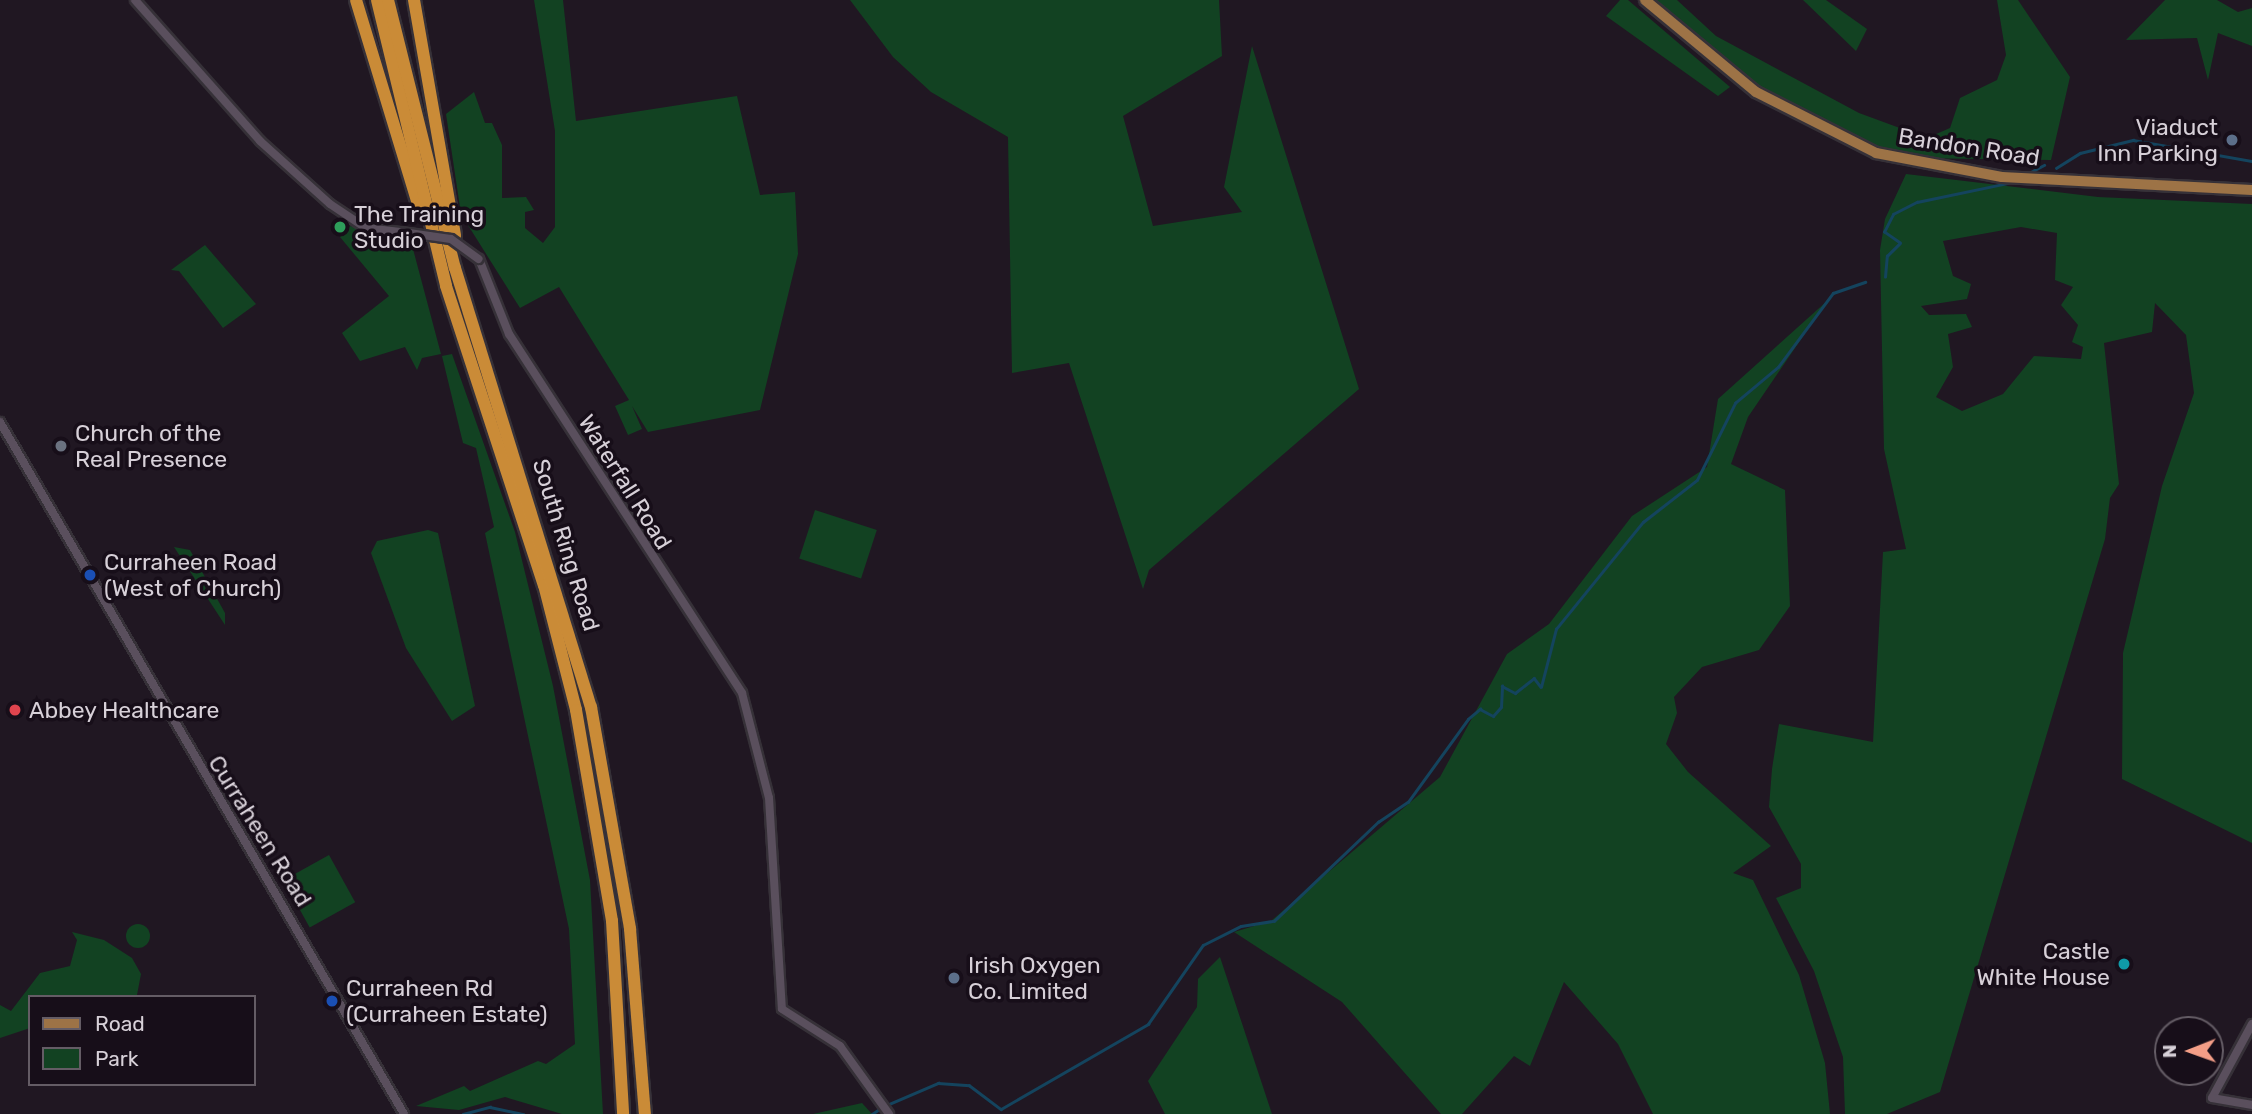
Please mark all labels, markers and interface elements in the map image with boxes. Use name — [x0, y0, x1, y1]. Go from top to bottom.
place label: Viaduct Inn Parking — [2097, 113, 2218, 167]
street label: Bandon Road — [1896, 122, 2042, 172]
marker: Viaduct Inn Parking — [2224, 132, 2240, 148]
place label: The Training Studio — [354, 200, 485, 254]
marker: The Training Studio — [332, 219, 348, 235]
street label: Waterfall Road — [573, 409, 677, 555]
place label: Church of the Real Presence — [75, 419, 227, 473]
marker: Church of the Real Presence — [53, 438, 69, 454]
street label: South Ring Road — [527, 456, 605, 634]
place label: Curraheen Road (West of Church) — [104, 548, 282, 602]
marker: Curraheen Road (West of Church) — [82, 567, 98, 583]
place label: Abbey Healthcare — [29, 696, 220, 724]
marker: Abbey Healthcare — [7, 702, 23, 718]
street label: Curraheen Road — [202, 750, 318, 912]
place label: Castle White House — [1976, 937, 2110, 991]
place label: Irish Oxygen Co. Limited — [968, 951, 1101, 1005]
marker: Castle White House — [2116, 956, 2132, 972]
marker: Irish Oxygen Co. Limited — [946, 970, 962, 986]
place label: Curraheen Rd (Curraheen Estate) — [346, 974, 547, 1028]
marker: Curraheen Rd (Curraheen Estate) — [324, 993, 340, 1009]
legend — [28, 995, 256, 1086]
text: Road — [95, 1011, 145, 1036]
north arrow — [2154, 1016, 2224, 1086]
text: N — [2158, 1044, 2181, 1058]
text: Park — [95, 1046, 139, 1071]

